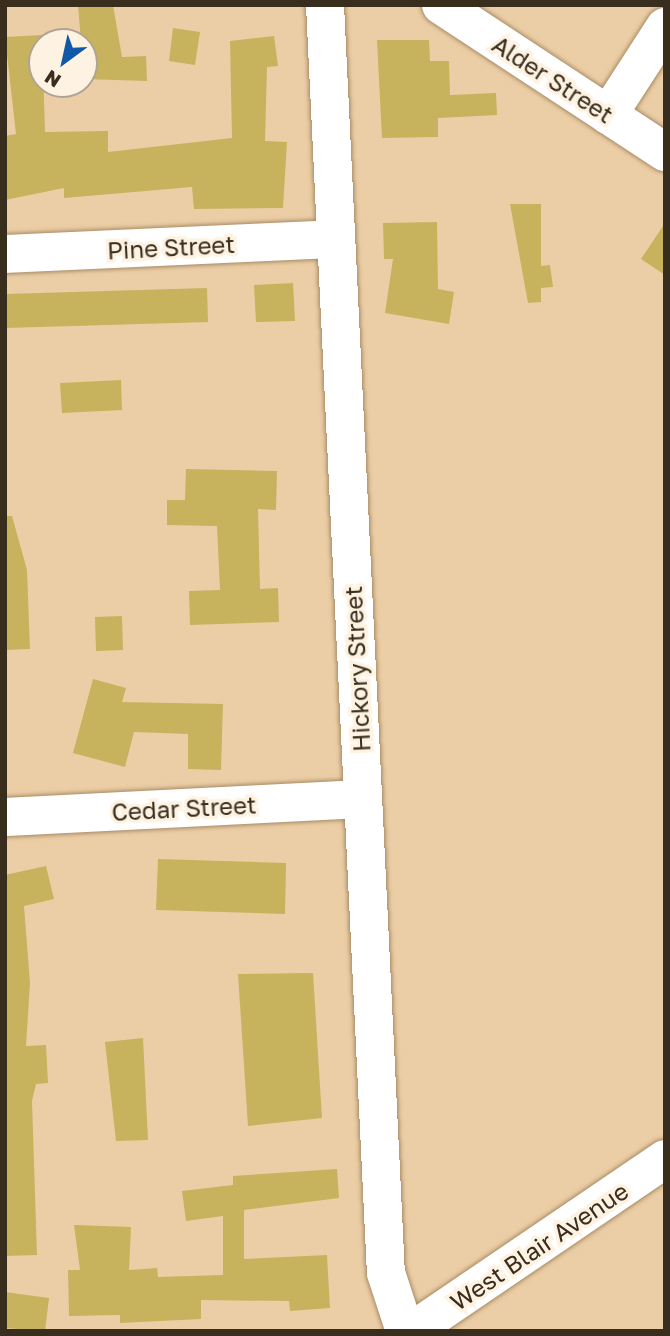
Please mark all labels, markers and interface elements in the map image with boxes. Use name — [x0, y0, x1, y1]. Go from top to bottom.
north arrow — [28, 28, 98, 98]
street label: Alder Street — [487, 29, 619, 129]
text: N — [40, 66, 65, 93]
street label: Pine Street — [106, 229, 236, 265]
street label: Hickory Street — [338, 585, 376, 753]
street label: Cedar Street — [111, 790, 257, 826]
street label: West Blair Avenue — [445, 1176, 633, 1316]

